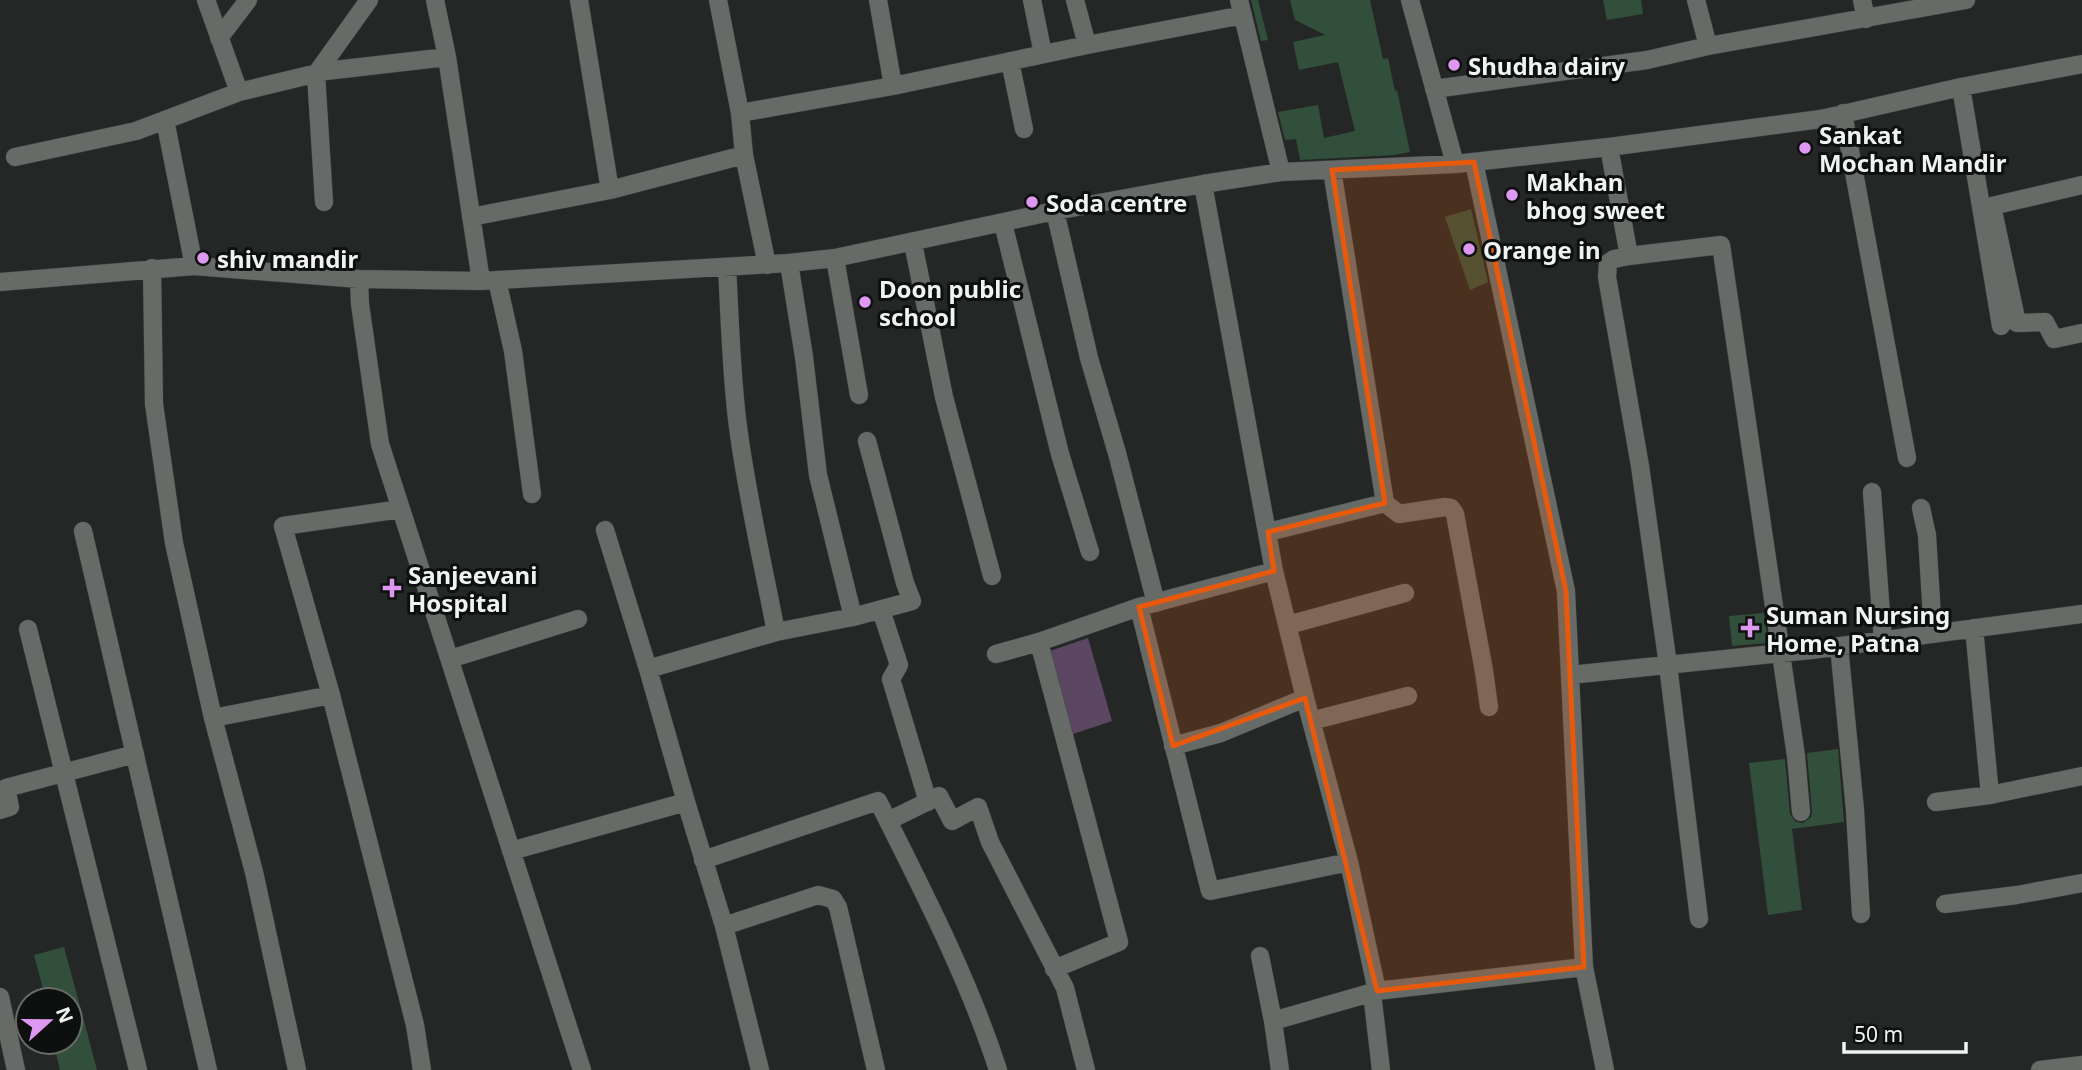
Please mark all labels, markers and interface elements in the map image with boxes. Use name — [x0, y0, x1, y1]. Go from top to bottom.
place label: Shudha dairy — [1468, 49, 1625, 82]
marker: Shudha dairy — [1446, 57, 1462, 73]
place label: Sankat Mochan Mandir — [1819, 118, 2007, 179]
marker: Sankat Mochan Mandir — [1797, 140, 1813, 156]
place label: Makhan bhog sweet — [1526, 165, 1665, 226]
place label: Soda centre — [1046, 186, 1187, 219]
marker: Makhan bhog sweet — [1504, 187, 1520, 203]
marker: Soda centre — [1024, 194, 1040, 210]
place label: Orange in — [1483, 233, 1601, 266]
marker: Orange in — [1461, 241, 1477, 257]
place label: shiv mandir — [217, 242, 358, 275]
marker: shiv mandir — [195, 250, 211, 266]
place label: Doon public school — [879, 272, 1021, 333]
marker: Doon public school — [857, 294, 873, 310]
place label: Sanjeevani Hospital — [408, 558, 537, 619]
marker: Sanjeevani Hospital — [382, 578, 402, 598]
place label: Suman Nursing Home, Patna — [1766, 598, 1950, 659]
marker: Suman Nursing Home, Patna — [1740, 618, 1760, 638]
north arrow — [14, 986, 84, 1056]
text: N — [50, 1003, 80, 1027]
scale bar — [1844, 1010, 1966, 1054]
text: 50 m — [1854, 1020, 1903, 1048]

